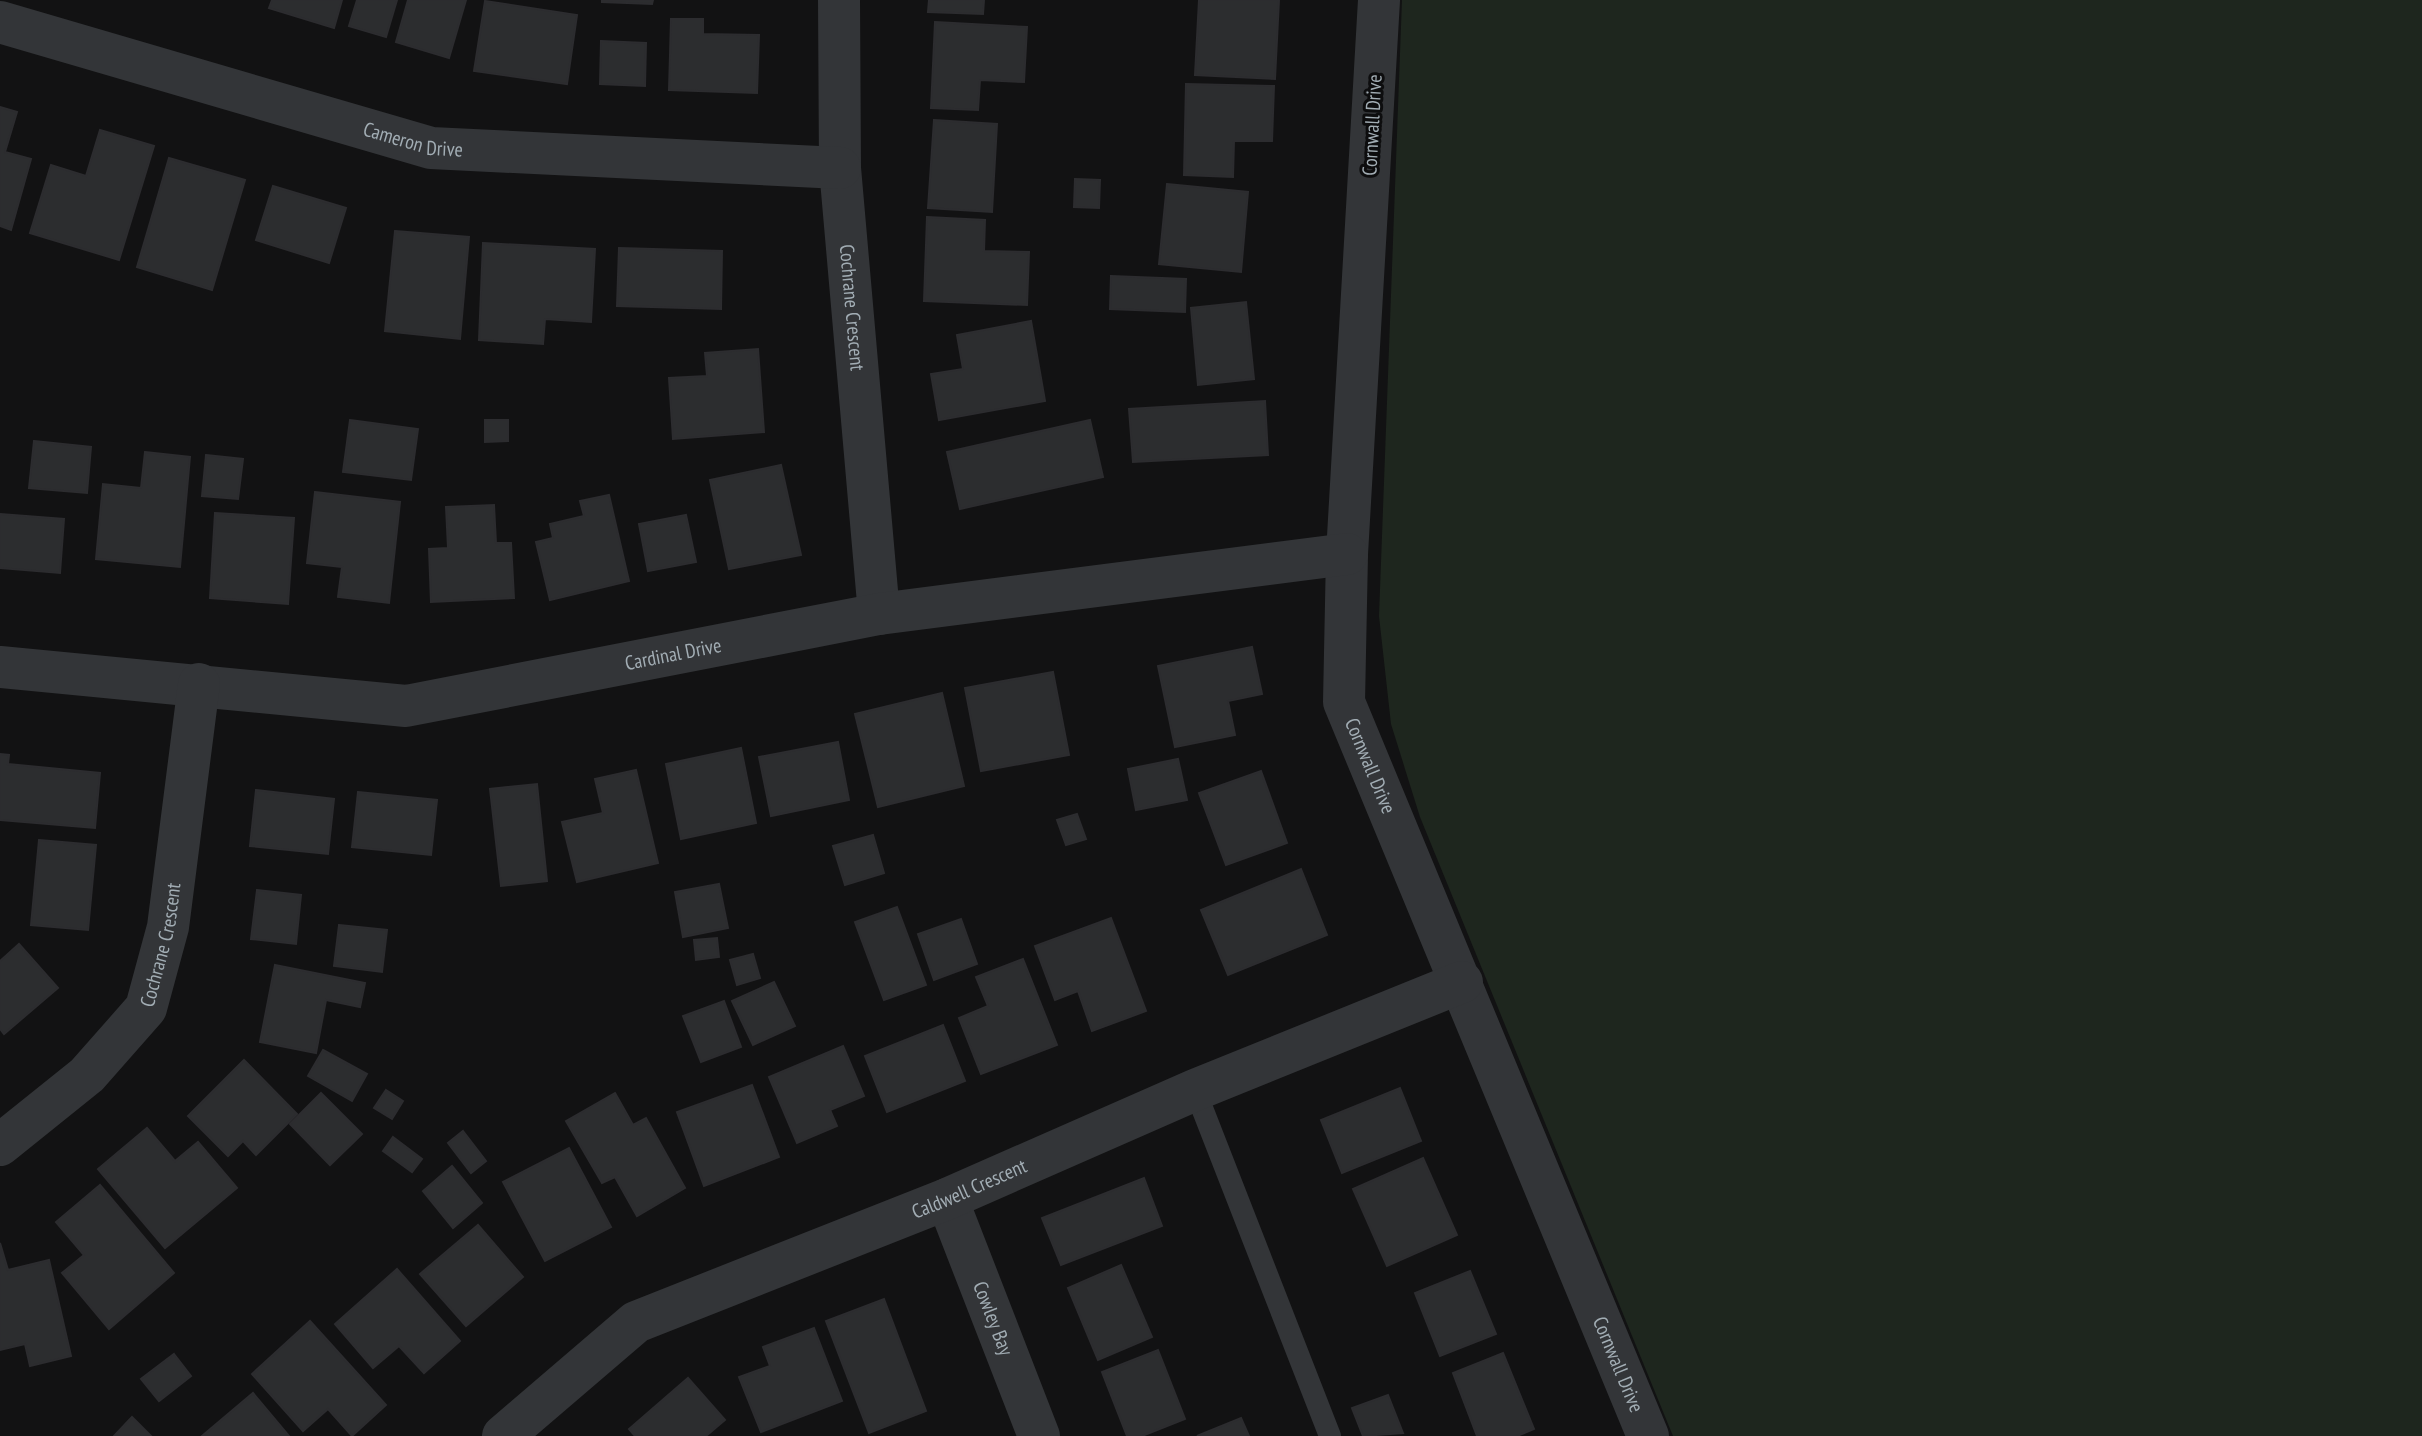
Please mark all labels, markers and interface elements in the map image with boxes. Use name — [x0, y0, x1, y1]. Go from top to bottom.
street label: Cornwall Drive — [1356, 74, 1388, 176]
street label: Cameron Drive — [360, 116, 463, 163]
street label: Cochrane Crescent — [834, 243, 871, 372]
street label: Cardinal Drive — [623, 632, 723, 676]
street label: Cornwall Drive — [1339, 714, 1402, 818]
street label: Cochrane Crescent — [134, 881, 187, 1010]
street label: Caldwell Crescent — [908, 1152, 1031, 1225]
street label: Cowley Bay — [967, 1277, 1020, 1360]
street label: Cornwall Drive — [1587, 1313, 1650, 1416]

